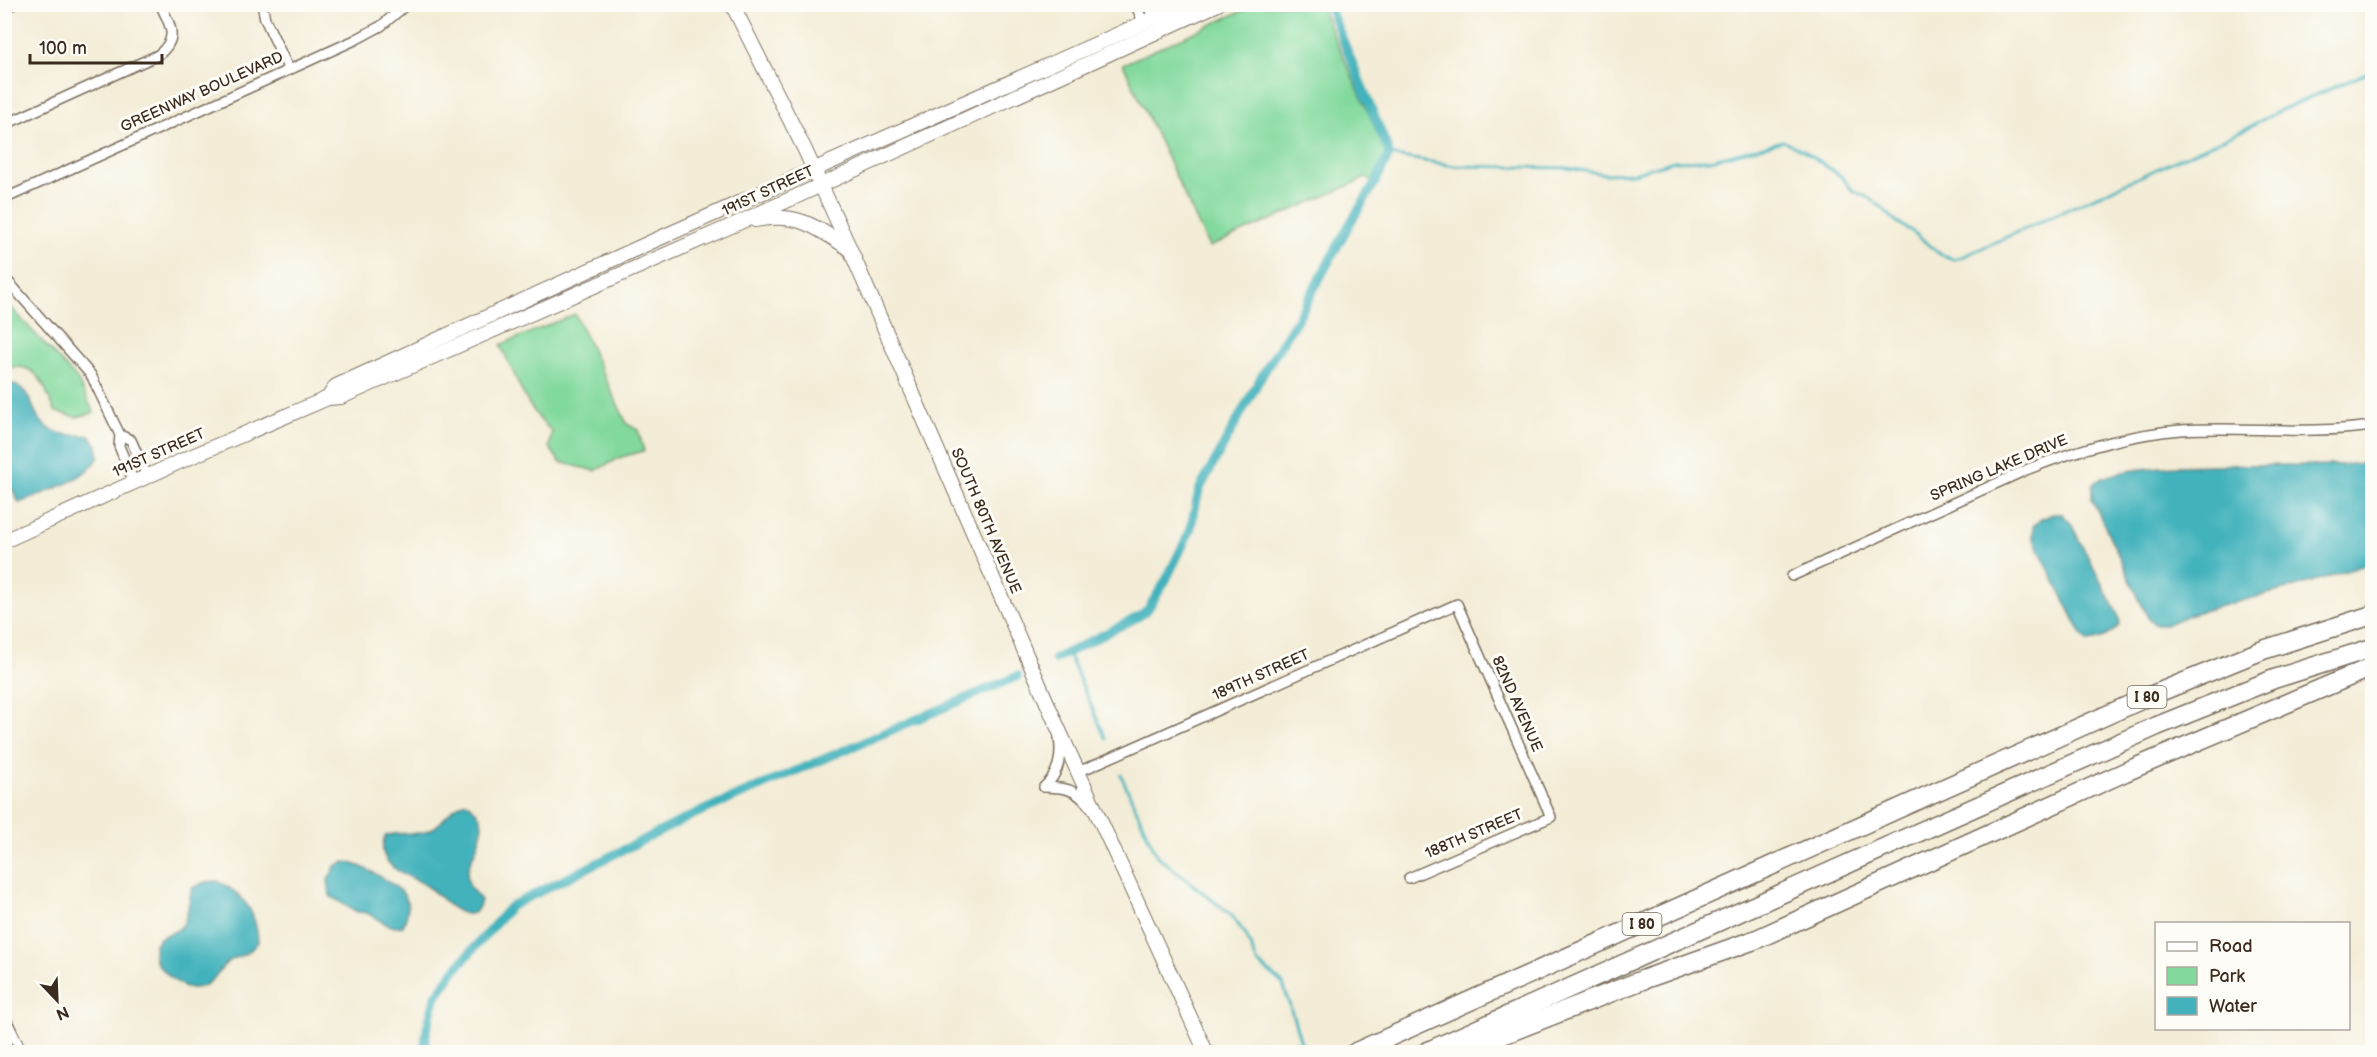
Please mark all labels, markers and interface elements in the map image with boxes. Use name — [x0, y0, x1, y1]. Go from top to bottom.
scale bar — [30, 27, 162, 65]
text: 100 m — [39, 38, 87, 59]
street label: GREENWAY BOULEVARD — [118, 47, 286, 137]
street label: 191ST STREET — [719, 161, 817, 221]
street label: 191ST STREET — [110, 424, 208, 482]
street label: SPRING LAKE DRIVE — [1928, 430, 2071, 506]
street label: SOUTH 80TH AVENUE — [947, 445, 1025, 597]
street label: 189TH STREET — [1210, 645, 1312, 705]
street label: 82ND AVENUE — [1487, 653, 1547, 755]
road number: I 80 — [2128, 686, 2166, 708]
street label: 188TH STREET — [1422, 805, 1526, 863]
road number: I 80 — [1622, 913, 1662, 935]
legend — [2155, 922, 2350, 1030]
text: Road — [2209, 936, 2253, 957]
text: Park — [2209, 966, 2245, 987]
north arrow — [27, 970, 87, 1030]
text: Water — [2209, 996, 2257, 1017]
text: N — [53, 1001, 72, 1024]

